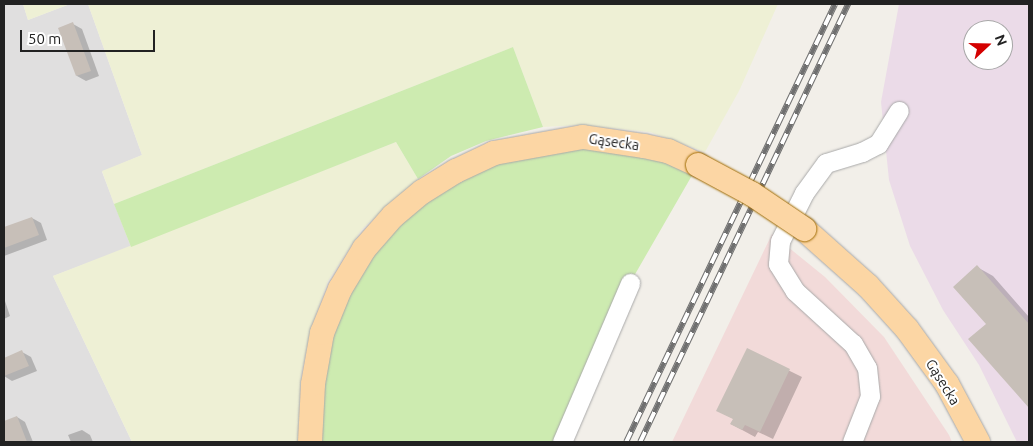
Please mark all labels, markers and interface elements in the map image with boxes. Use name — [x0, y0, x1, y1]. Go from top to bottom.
scale bar — [22, 20, 158, 52]
north arrow — [963, 20, 1013, 70]
text: 50 m — [28, 30, 61, 47]
text: N — [992, 32, 1010, 48]
street label: Gąsecka — [588, 130, 640, 154]
street label: Gąsecka — [922, 356, 964, 408]

